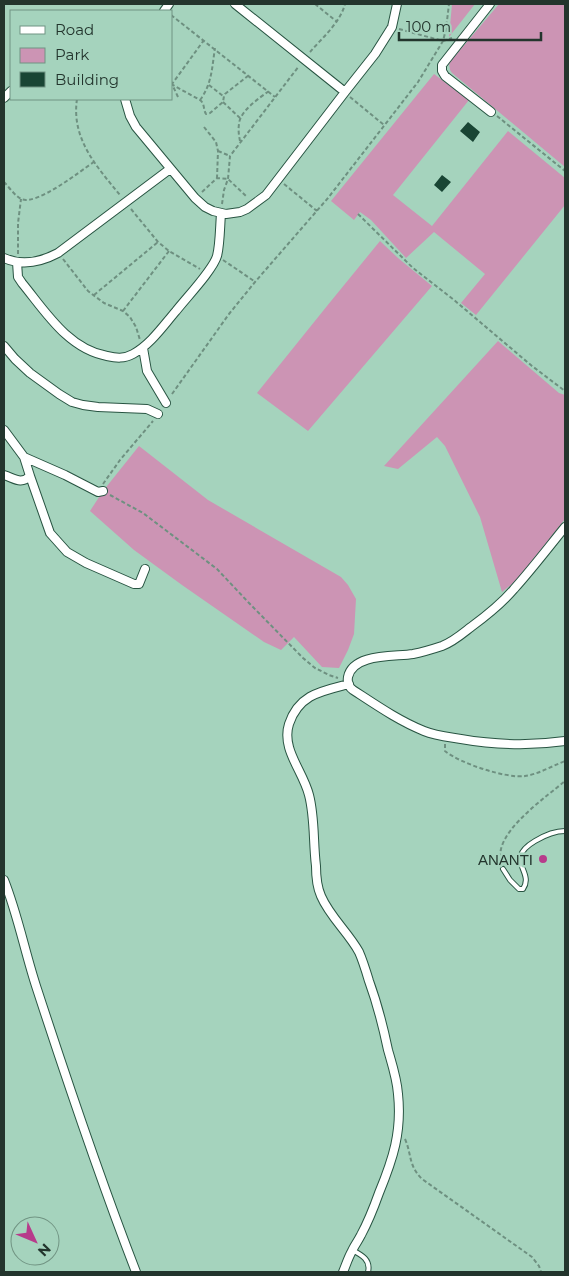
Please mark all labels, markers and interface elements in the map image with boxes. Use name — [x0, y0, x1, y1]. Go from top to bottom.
legend — [10, 10, 172, 100]
scale bar — [399, 10, 542, 42]
text: 100 m — [406, 17, 451, 36]
text: Road — [55, 20, 94, 39]
text: Park — [55, 45, 89, 64]
text: Building — [55, 70, 119, 89]
place label: ΑΝΑΝΤΙ — [478, 850, 533, 869]
marker: ΑΝΑΝΤΙ — [537, 853, 549, 865]
north arrow — [10, 1216, 60, 1266]
text: N — [34, 1240, 55, 1260]

